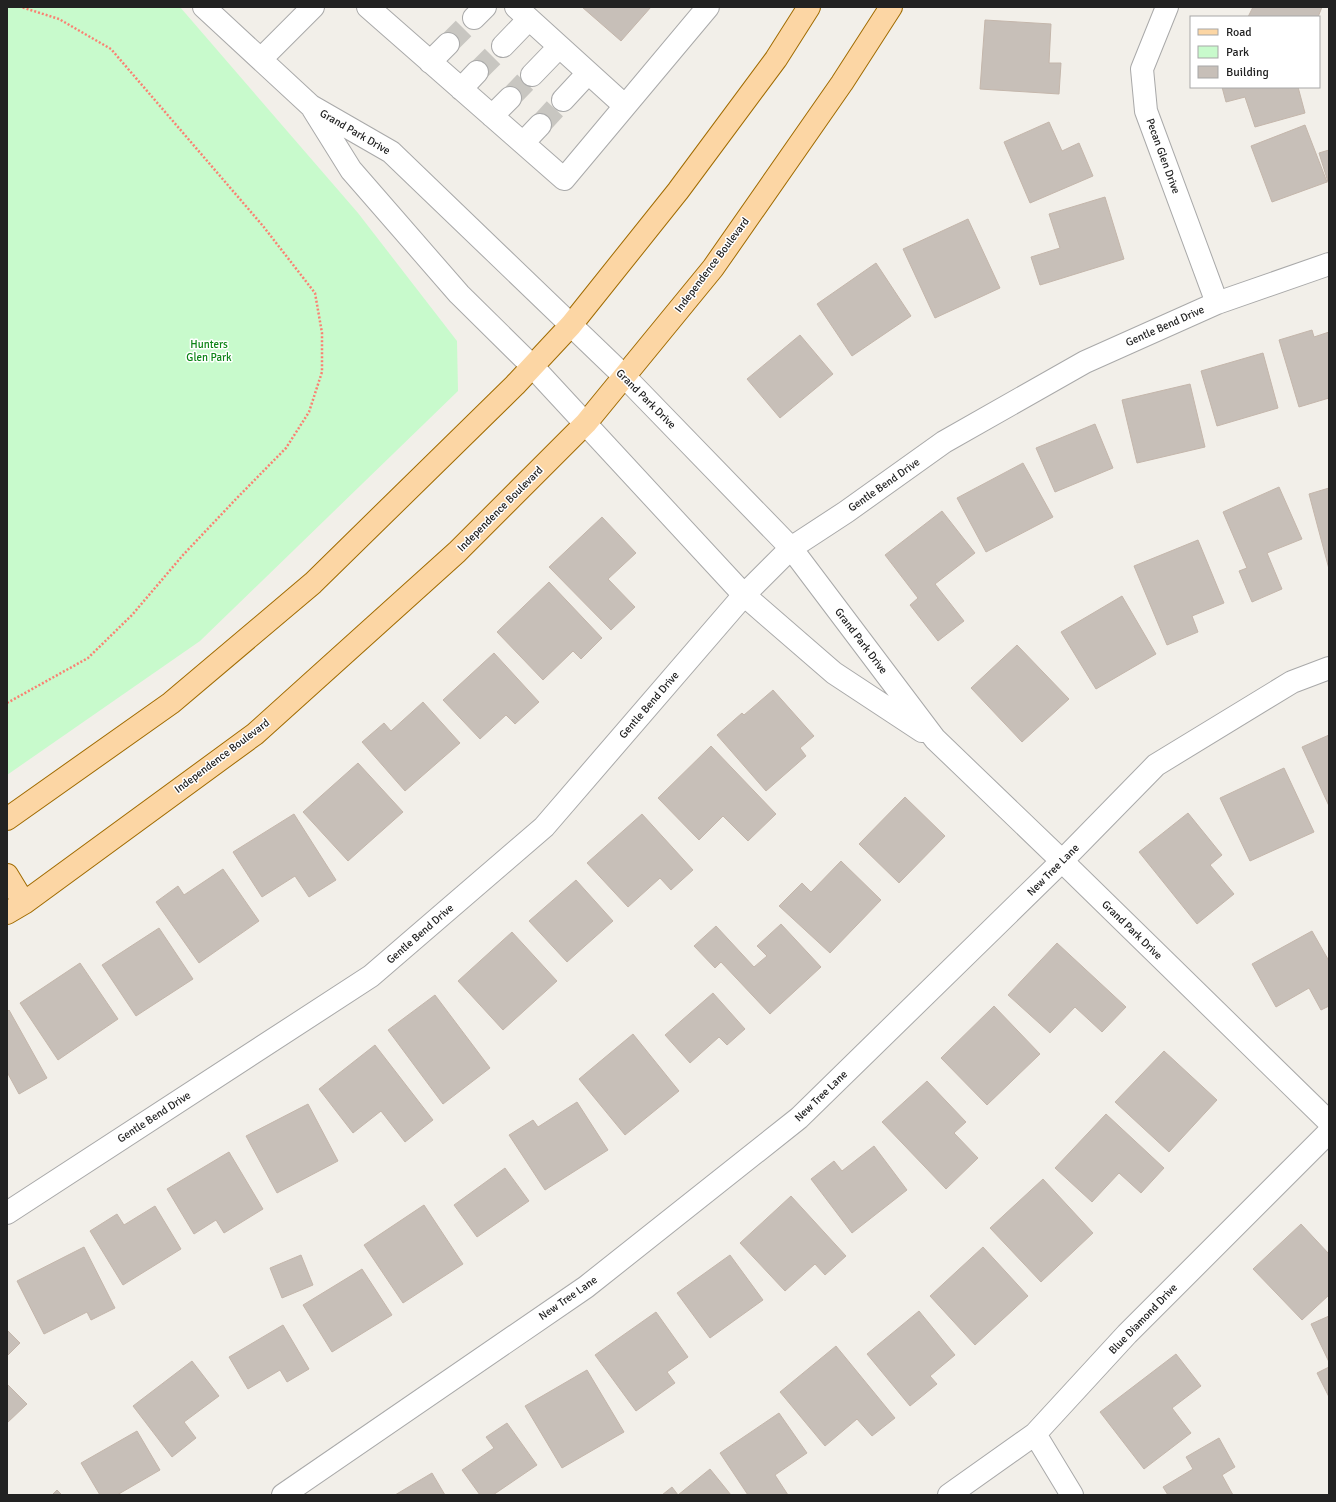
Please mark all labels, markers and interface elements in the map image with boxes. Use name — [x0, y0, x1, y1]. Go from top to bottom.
legend — [1190, 16, 1320, 88]
text: Road — [1226, 25, 1252, 40]
text: Park — [1226, 45, 1249, 60]
text: Building — [1226, 65, 1269, 80]
street label: Grand Park Drive — [318, 107, 392, 157]
street label: Pecan Glen Drive — [1143, 116, 1183, 196]
street label: Independence Boulevard — [672, 215, 752, 315]
street label: Gentle Bend Drive — [1124, 303, 1206, 349]
park label: Hunters Glen Park — [186, 338, 232, 364]
street label: Grand Park Drive — [613, 366, 679, 432]
street label: Gentle Bend Drive — [846, 455, 922, 515]
street label: Independence Boulevard — [455, 463, 546, 554]
street label: Grand Park Drive — [832, 606, 890, 676]
street label: Gentle Bend Drive — [616, 669, 682, 741]
street label: Independence Boulevard — [172, 716, 272, 796]
street label: New Tree Lane — [1024, 841, 1082, 899]
street label: Grand Park Drive — [1099, 898, 1165, 962]
street label: Gentle Bend Drive — [384, 901, 456, 967]
street label: New Tree Lane — [792, 1068, 850, 1124]
street label: Gentle Bend Drive — [115, 1089, 193, 1145]
street label: New Tree Lane — [536, 1273, 600, 1323]
street label: Blue Diamond Drive — [1106, 1281, 1180, 1357]

